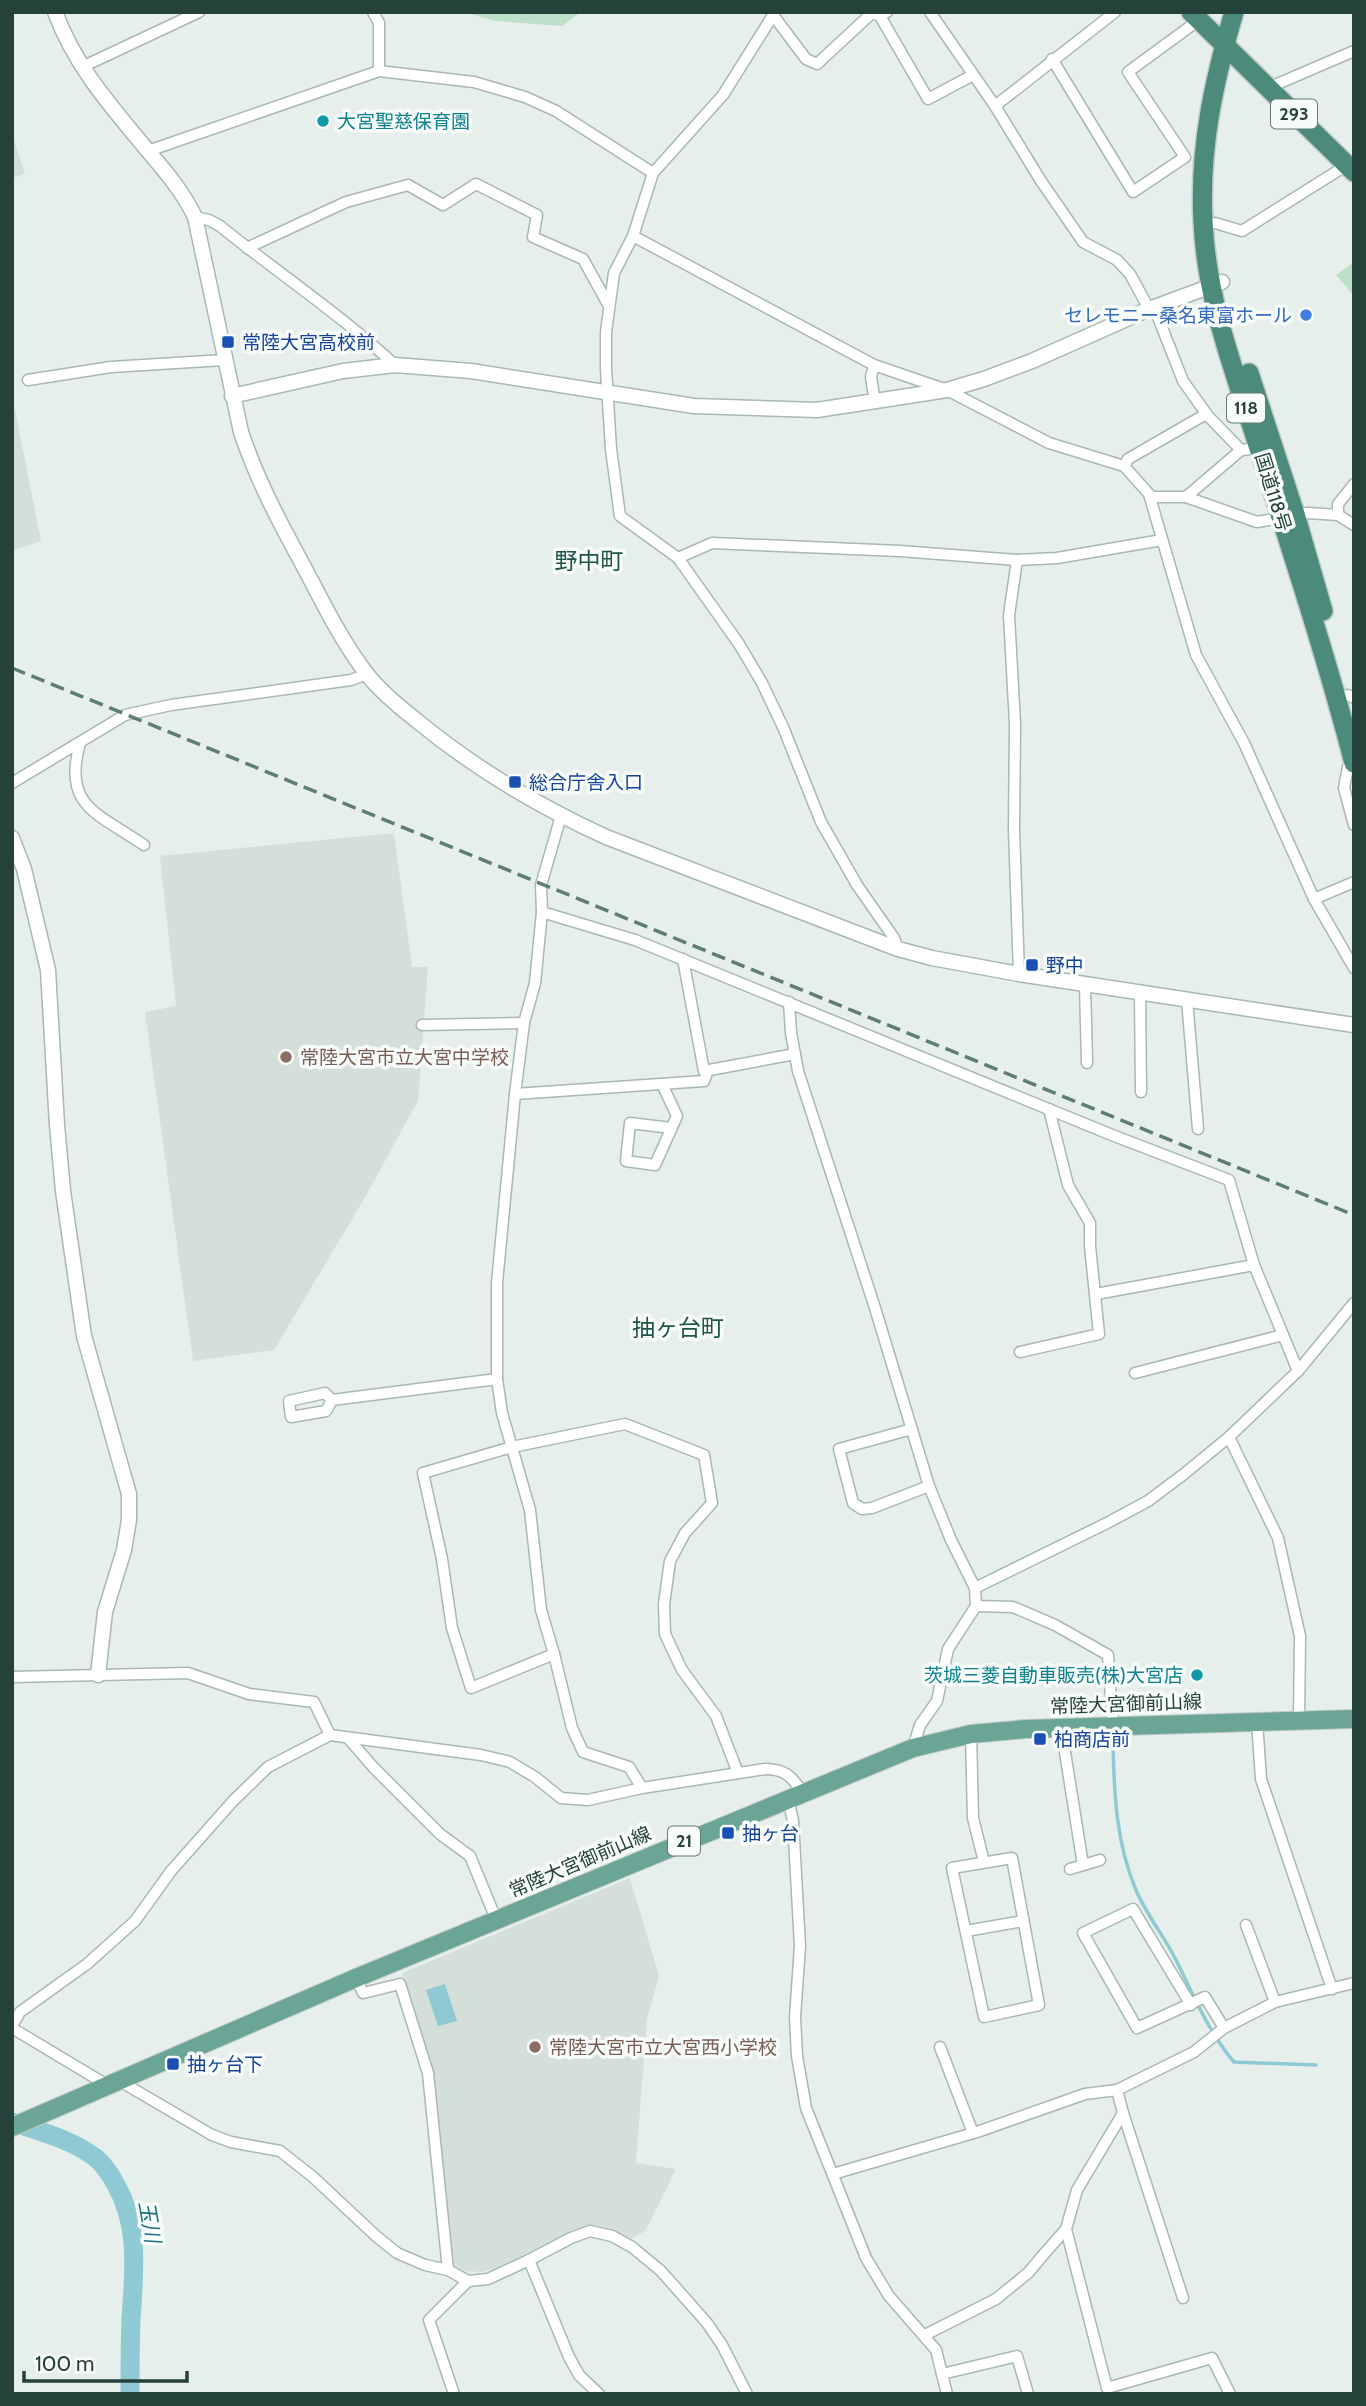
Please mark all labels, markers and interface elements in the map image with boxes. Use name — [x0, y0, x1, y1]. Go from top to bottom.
road number: 293 — [1271, 100, 1317, 128]
place label: 大宮聖慈保育園 — [337, 110, 470, 133]
marker: 大宮聖慈保育園 — [315, 113, 331, 129]
place label: セレモニー桑名東富ホール — [1064, 304, 1292, 327]
marker: セレモニー桑名東富ホール — [1298, 307, 1314, 323]
place label: 常陸大宮高校前 — [242, 331, 375, 354]
marker: 常陸大宮高校前 — [220, 334, 236, 350]
road number: 118 — [1227, 394, 1265, 422]
street label: 国道118号 — [1250, 450, 1296, 534]
district label: 野中町 — [555, 547, 624, 575]
place label: 総合庁舎入口 — [529, 771, 643, 794]
marker: 総合庁舎入口 — [507, 774, 523, 790]
place label: 野中 — [1046, 954, 1084, 977]
marker: 野中 — [1024, 957, 1040, 973]
place label: 常陸大宮市立大宮中学校 — [300, 1046, 509, 1069]
marker: 常陸大宮市立大宮中学校 — [278, 1049, 294, 1065]
district label: 抽ヶ台町 — [632, 1314, 724, 1342]
place label: 茨城三菱自動車販売(株)大宮店 — [924, 1664, 1183, 1687]
marker: 茨城三菱自動車販売(株)大宮店 — [1189, 1667, 1205, 1683]
street label: 常陸大宮御前山線 — [1050, 1690, 1202, 1718]
place label: 柏商店前 — [1054, 1728, 1130, 1751]
marker: 柏商店前 — [1032, 1731, 1048, 1747]
street label: 常陸大宮御前山線 — [506, 1822, 654, 1902]
place label: 抽ヶ台 — [742, 1822, 799, 1845]
marker: 抽ヶ台 — [720, 1825, 736, 1841]
road number: 21 — [668, 1826, 700, 1856]
place label: 常陸大宮市立大宮西小学校 — [549, 2036, 777, 2059]
marker: 常陸大宮市立大宮西小学校 — [527, 2039, 543, 2055]
place label: 抽ヶ台下 — [187, 2053, 263, 2076]
marker: 抽ヶ台下 — [165, 2056, 181, 2072]
water label: 玉川 — [134, 2199, 166, 2247]
scale bar — [24, 2340, 187, 2384]
text: 100 m — [35, 2351, 94, 2376]

